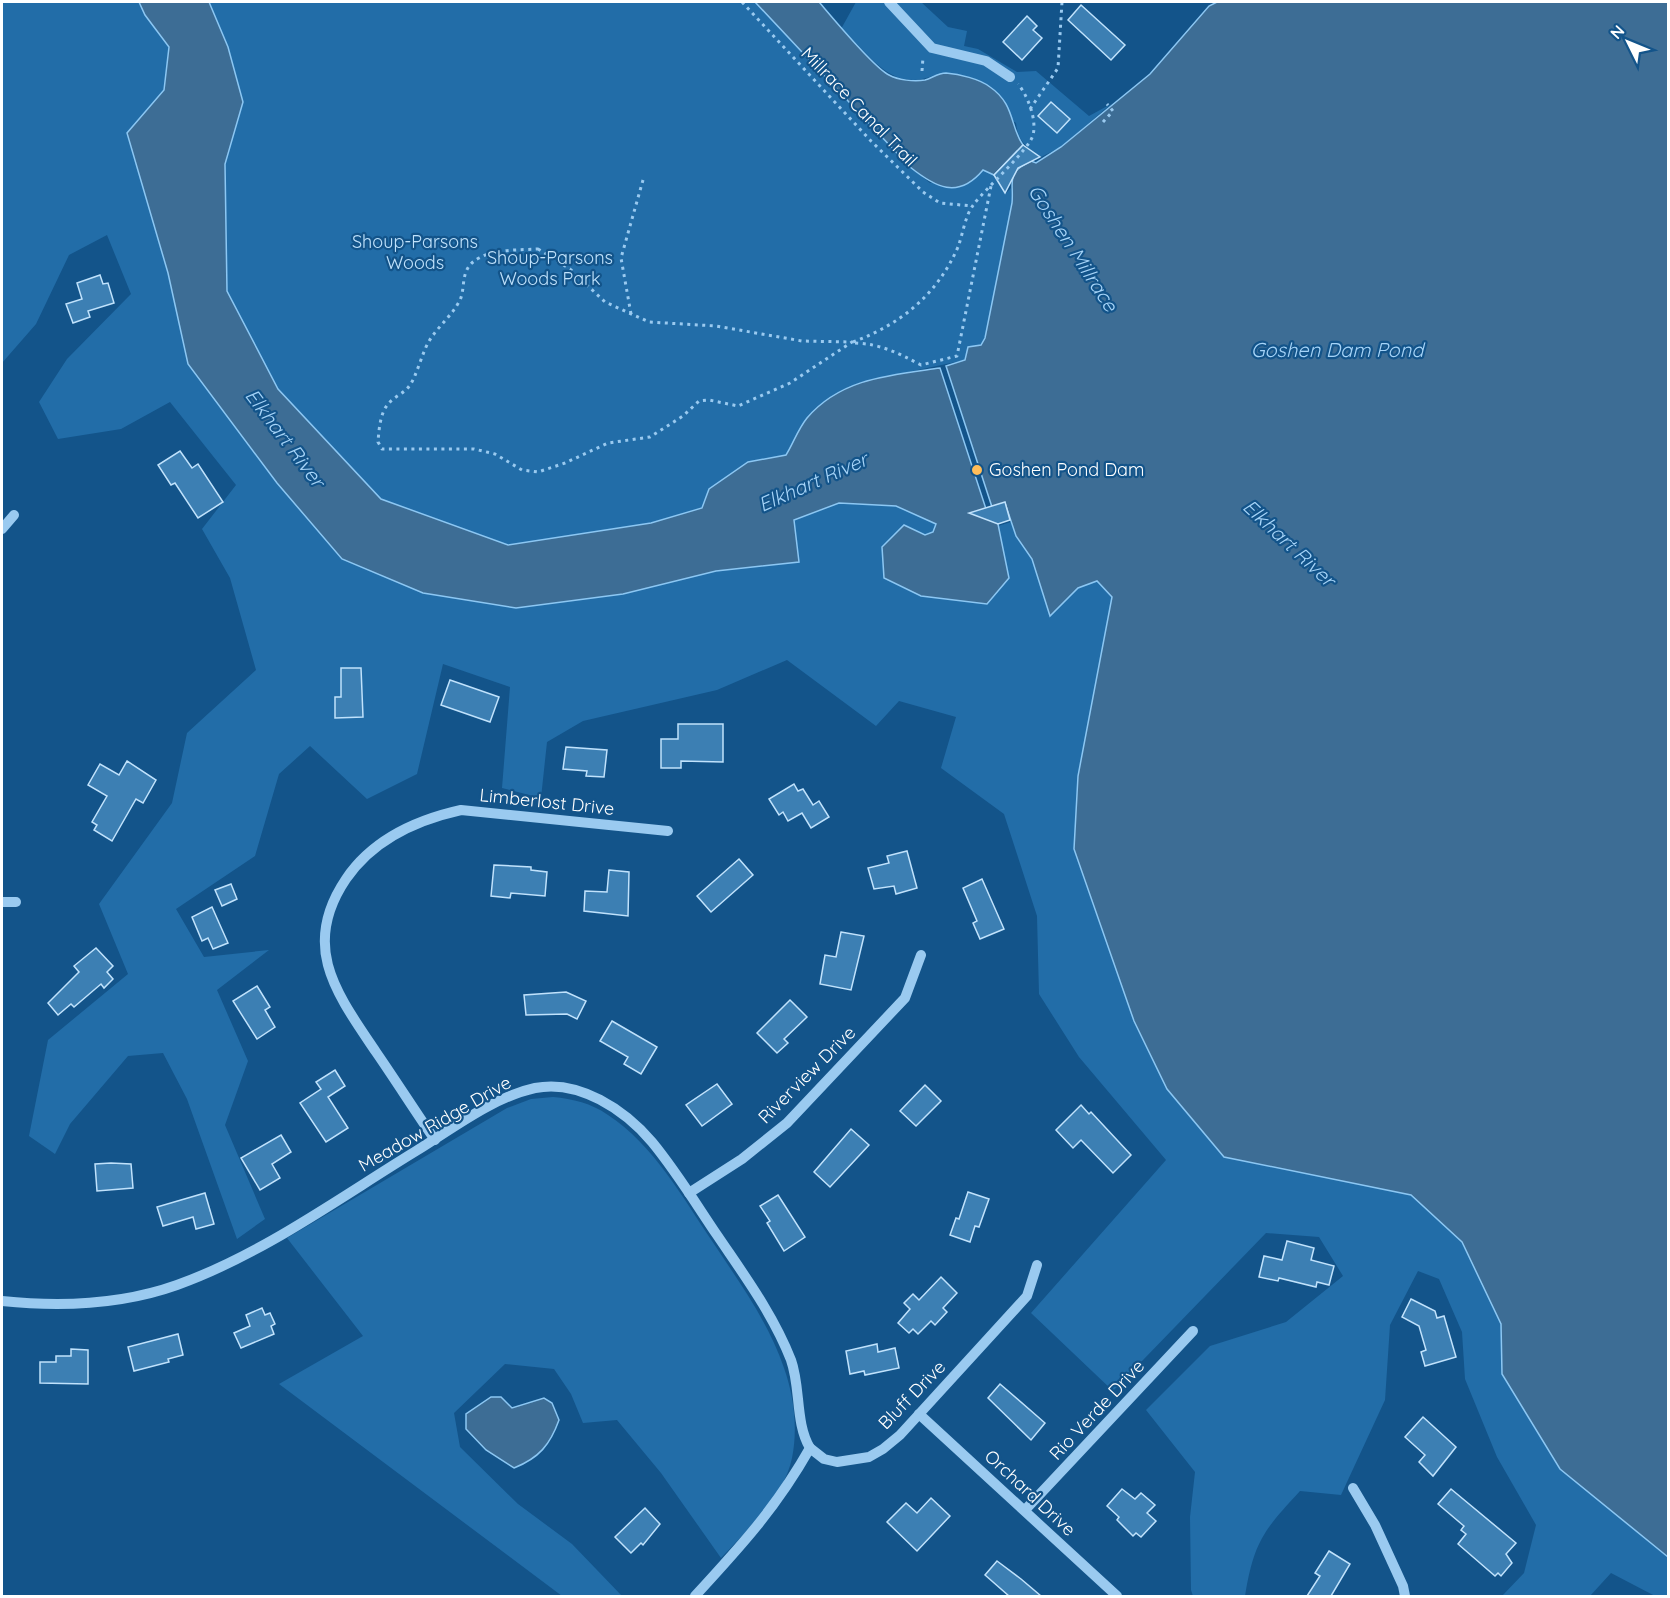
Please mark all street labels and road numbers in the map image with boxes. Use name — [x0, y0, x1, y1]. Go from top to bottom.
street label: Millrace Canal Trail — [796, 42, 922, 171]
street label: Limberlost Drive — [478, 783, 616, 820]
street label: Riverview Drive — [753, 1021, 860, 1128]
street label: Meadow Ridge Drive — [354, 1071, 515, 1177]
street label: Bluff Drive — [873, 1355, 950, 1434]
street label: Rio Verde Drive — [1044, 1355, 1149, 1465]
street label: Orchard Drive — [980, 1445, 1081, 1541]

